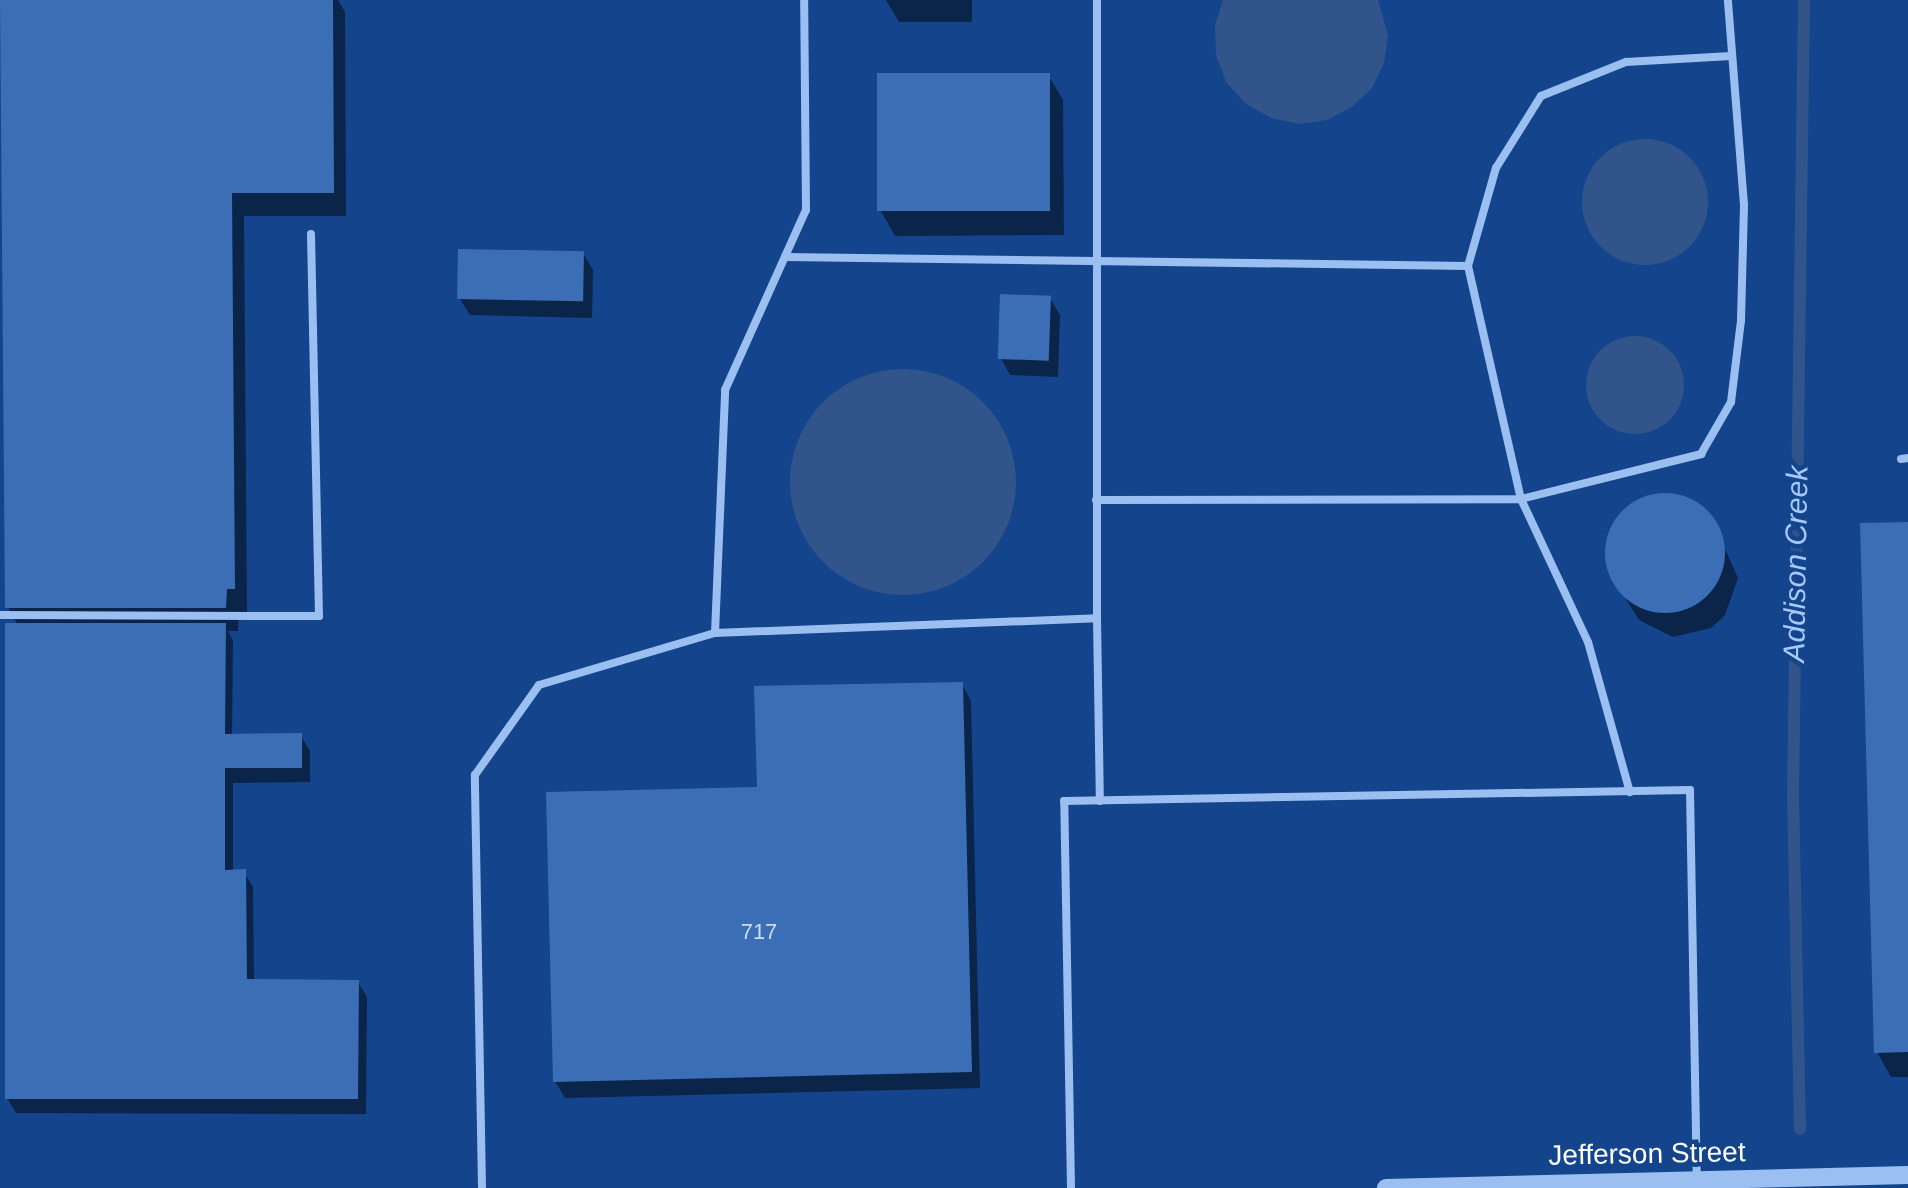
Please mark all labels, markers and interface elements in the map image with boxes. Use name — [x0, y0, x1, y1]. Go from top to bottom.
water label: Addison Creek — [1776, 465, 1816, 663]
house number: 717 — [741, 919, 777, 945]
street label: Jefferson Street — [1548, 1135, 1746, 1173]

